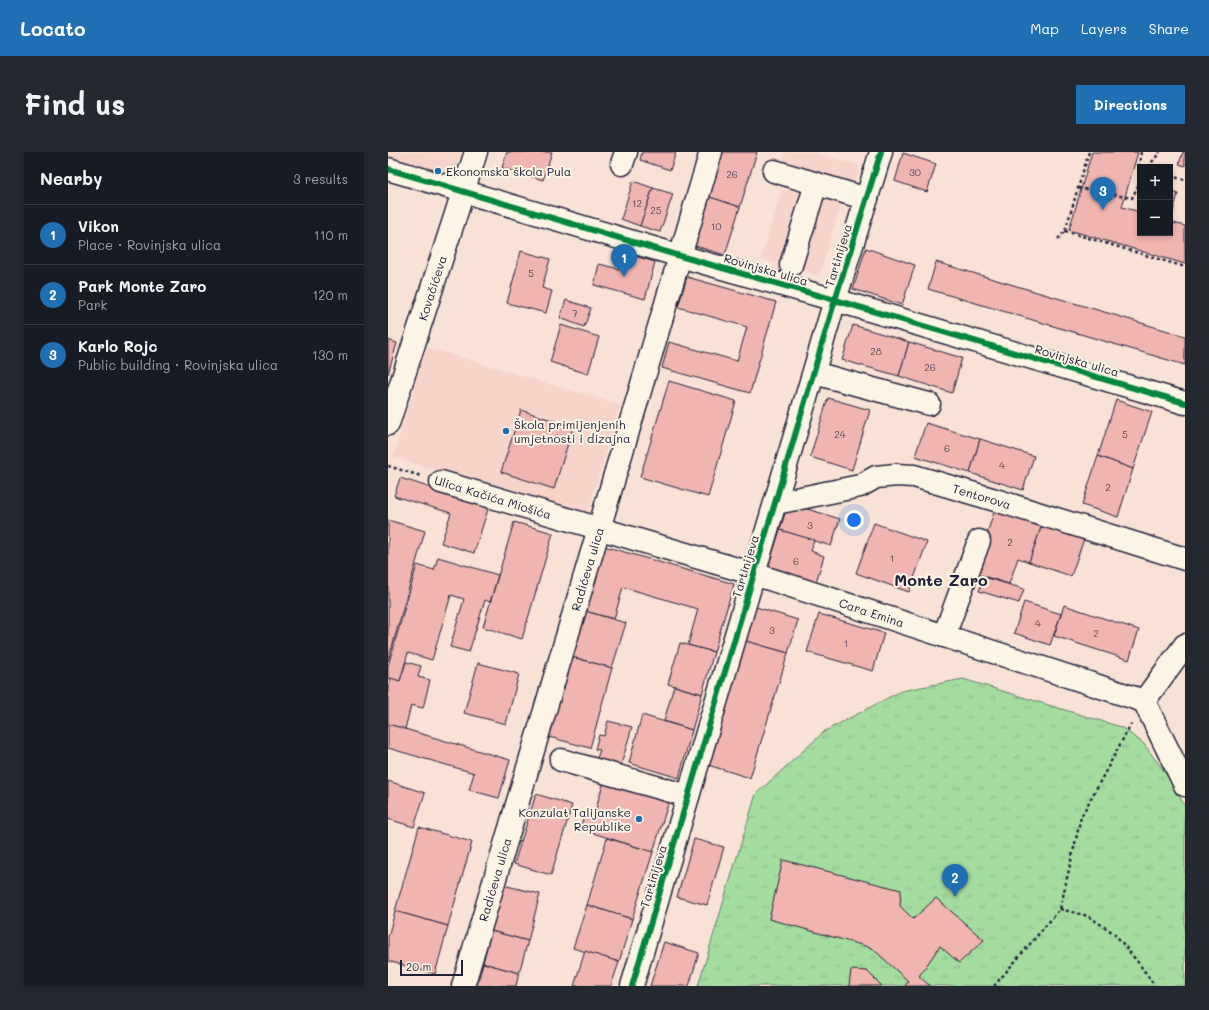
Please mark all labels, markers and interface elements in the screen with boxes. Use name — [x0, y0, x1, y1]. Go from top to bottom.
text: Locato — [20, 16, 86, 41]
text: Map — [1030, 19, 1059, 38]
text: Layers — [1081, 19, 1127, 38]
text: Share — [1149, 19, 1189, 38]
button: Directions — [1076, 85, 1185, 124]
text: Find us — [24, 86, 125, 122]
place label: Ekonomska škola Pula — [446, 163, 571, 179]
map controls — [1137, 164, 1173, 236]
button: + — [1137, 164, 1173, 200]
house number: 30 — [909, 165, 921, 179]
marker: Ekonomska škola Pula — [433, 166, 443, 176]
text: Nearby — [40, 167, 102, 189]
house number: 26 — [726, 167, 738, 181]
text: 3 results — [293, 170, 348, 187]
pin: 3 — [1090, 177, 1116, 210]
house number: 12 — [632, 196, 642, 210]
button: − — [1137, 200, 1173, 236]
house number: 25 — [650, 203, 662, 217]
text: Vikon — [78, 216, 119, 236]
house number: 10 — [711, 219, 721, 233]
street label: Tartinijeva — [821, 222, 855, 288]
text: 1 — [50, 226, 56, 243]
text: 110 m — [314, 226, 348, 243]
text: Place · Rovinjska ulica — [78, 236, 221, 253]
pin: 1 — [611, 244, 637, 277]
street label: Rovinjska ulica — [722, 249, 810, 289]
street label: Kovačićeva — [414, 253, 450, 322]
house number: 5 — [528, 266, 534, 280]
text: Park Monte Zaro — [78, 276, 206, 296]
text: 2 — [49, 286, 57, 303]
text: 120 m — [312, 286, 348, 303]
text: Park — [78, 296, 107, 313]
house number: 7 — [572, 306, 578, 320]
text: Karlo Rojc — [78, 336, 158, 356]
street label: Rovinjska ulica — [1033, 340, 1121, 380]
house number: 28 — [870, 344, 882, 358]
text: 3 — [49, 346, 57, 363]
text: 130 m — [312, 346, 348, 363]
text: Public building · Rovinjska ulica — [78, 356, 278, 373]
house number: 26 — [924, 360, 936, 374]
place label: Škola primijenjenih umjetnosti i dizajna — [514, 416, 630, 446]
marker: Škola primijenjenih umjetnosti i dizajna — [501, 426, 511, 436]
house number: 24 — [834, 427, 846, 441]
house number: 5 — [1122, 427, 1128, 441]
house number: 6 — [944, 441, 950, 455]
house number: 4 — [999, 458, 1005, 472]
street label: Ulica Kačića Miošića — [433, 472, 553, 522]
street label: Tentorova — [951, 480, 1013, 512]
house number: 2 — [1105, 480, 1111, 494]
your location — [844, 510, 864, 530]
house number: 3 — [807, 518, 813, 532]
street label: Radićeva ulica — [567, 525, 607, 613]
street label: Tartinijeva — [728, 533, 762, 599]
house number: 2 — [1007, 535, 1013, 549]
house number: 1 — [890, 551, 894, 565]
house number: 6 — [793, 554, 799, 568]
district label: Monte Zaro — [894, 569, 988, 590]
street label: Cara Emina — [837, 594, 906, 630]
house number: 4 — [1035, 616, 1041, 630]
house number: 3 — [769, 623, 775, 637]
house number: 2 — [1093, 626, 1099, 640]
house number: 1 — [844, 636, 848, 650]
place label: Konzulat Talijanske Republike — [518, 804, 631, 834]
marker: Konzulat Talijanske Republike — [634, 814, 644, 824]
street label: Radićeva ulica — [475, 836, 515, 923]
street label: Tartinijeva — [636, 843, 670, 909]
pin: 2 — [942, 864, 968, 897]
scale bar — [400, 958, 463, 977]
text: 20 m — [406, 959, 431, 974]

